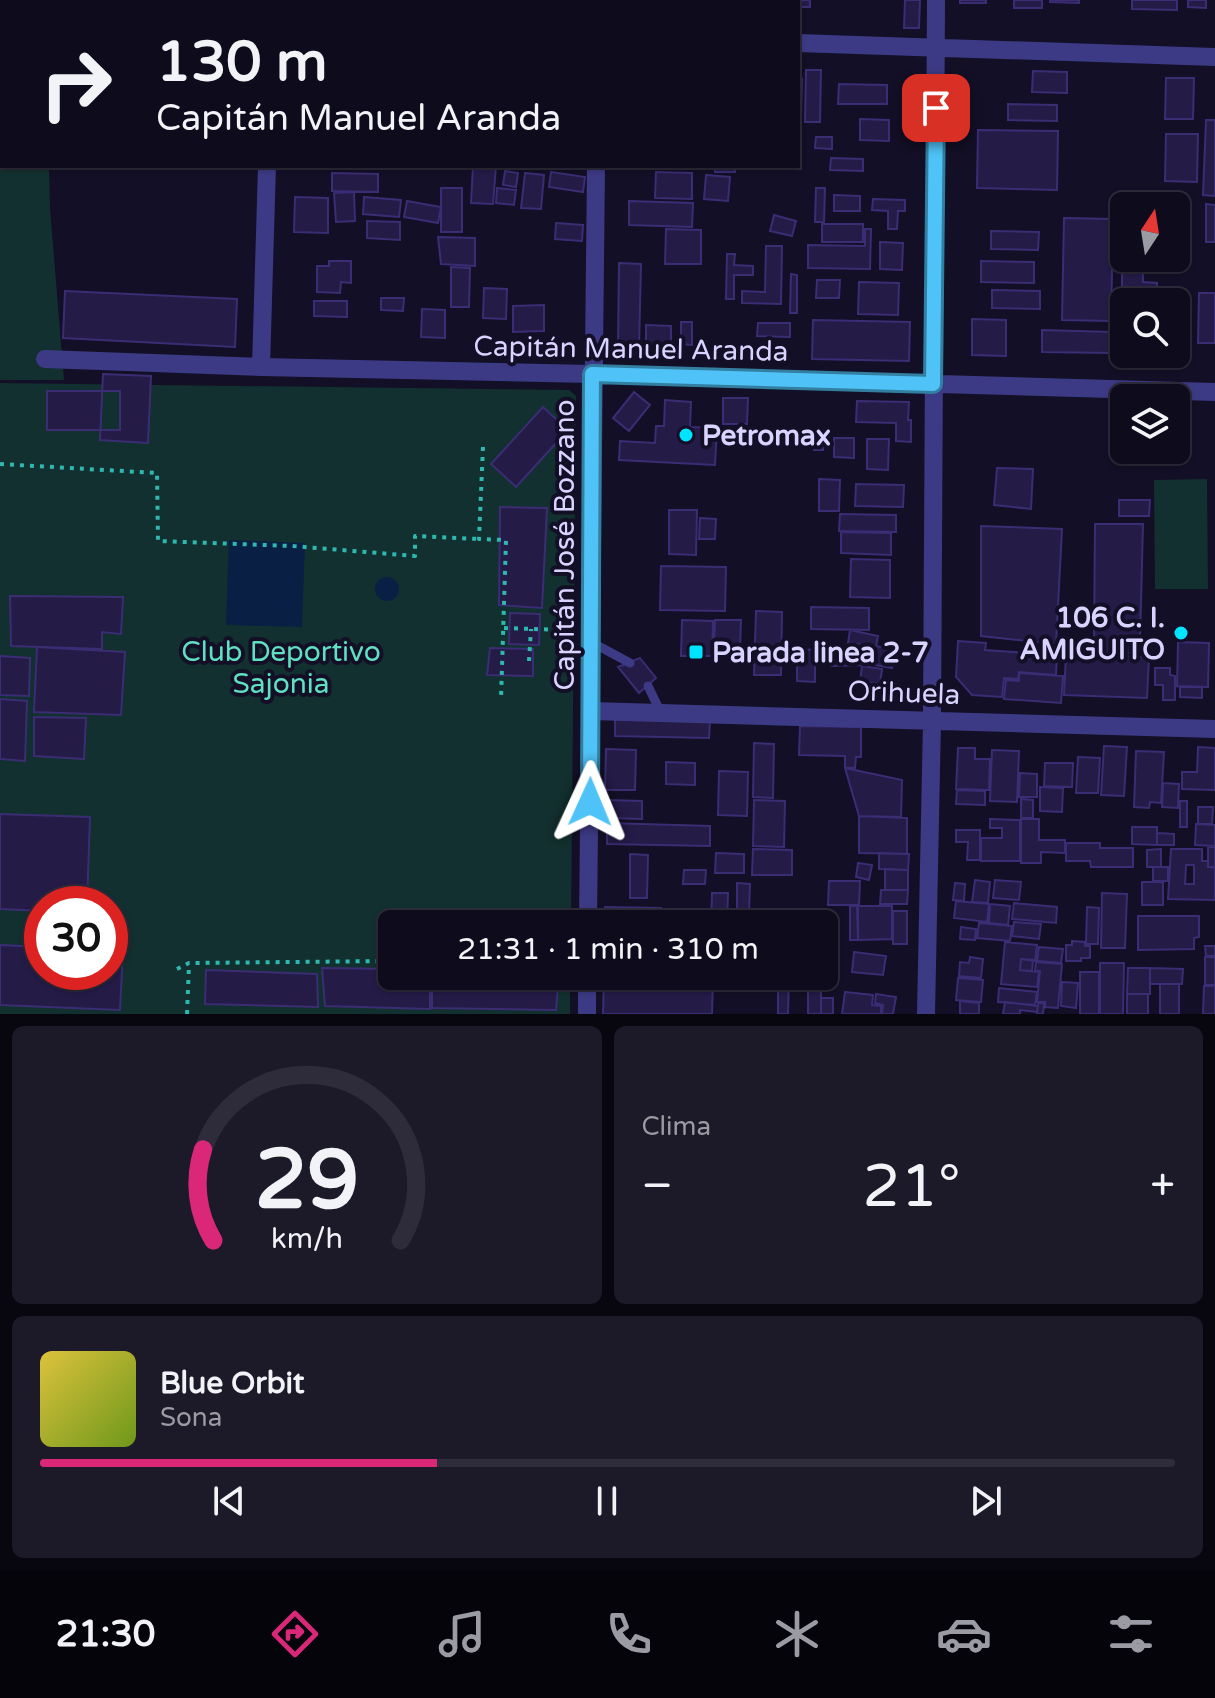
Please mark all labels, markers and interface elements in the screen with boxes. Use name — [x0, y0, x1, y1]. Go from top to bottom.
text: 130 m — [156, 29, 327, 96]
icon: right — [24, 32, 128, 136]
pin — [902, 74, 970, 142]
icon: arrive — [914, 86, 958, 130]
text: Capitán Manuel Aranda — [156, 97, 561, 140]
north arrow — [1110, 192, 1190, 272]
map controls — [1110, 192, 1190, 464]
button: search — [1110, 288, 1190, 368]
street label: Capitán Manuel Aranda — [473, 329, 789, 369]
button: layers — [1110, 384, 1190, 464]
street label: Capitán José Bozzano — [548, 399, 582, 691]
place label: Petromax — [702, 419, 831, 453]
marker: Petromax — [677, 426, 695, 444]
place label: 106 C. I. AMIGUITO — [1020, 601, 1165, 667]
marker: 106 C. I. AMIGUITO — [1172, 624, 1190, 642]
park label: Club Deportivo Sajonia — [181, 635, 381, 701]
place label: Parada linea 2-7 — [712, 636, 929, 670]
marker: Parada linea 2-7 — [687, 643, 705, 661]
street label: Orihuela — [847, 674, 961, 712]
position arrow — [548, 760, 632, 844]
speed limit sign: 30 — [24, 886, 128, 990]
text: 21:31 · 1 min · 310 m — [457, 931, 759, 968]
text: Clima — [642, 1111, 711, 1142]
text: 29 — [255, 1131, 359, 1231]
text: 21° — [863, 1151, 961, 1223]
text: − — [642, 1160, 673, 1213]
text: + — [1150, 1160, 1175, 1213]
text: km/h — [271, 1222, 343, 1256]
text: Blue Orbit — [160, 1365, 305, 1402]
text: Sona — [160, 1402, 222, 1433]
icon: previous — [207, 1479, 251, 1523]
icon: pause — [585, 1479, 629, 1523]
icon: next — [964, 1479, 1008, 1523]
icon: directions — [267, 1606, 323, 1662]
icon: music — [434, 1606, 490, 1662]
icon: phone — [601, 1606, 657, 1662]
icon: climate — [769, 1606, 825, 1662]
icon: car — [936, 1606, 992, 1662]
icon: filters — [1103, 1606, 1159, 1662]
text: 21:30 — [56, 1613, 155, 1656]

